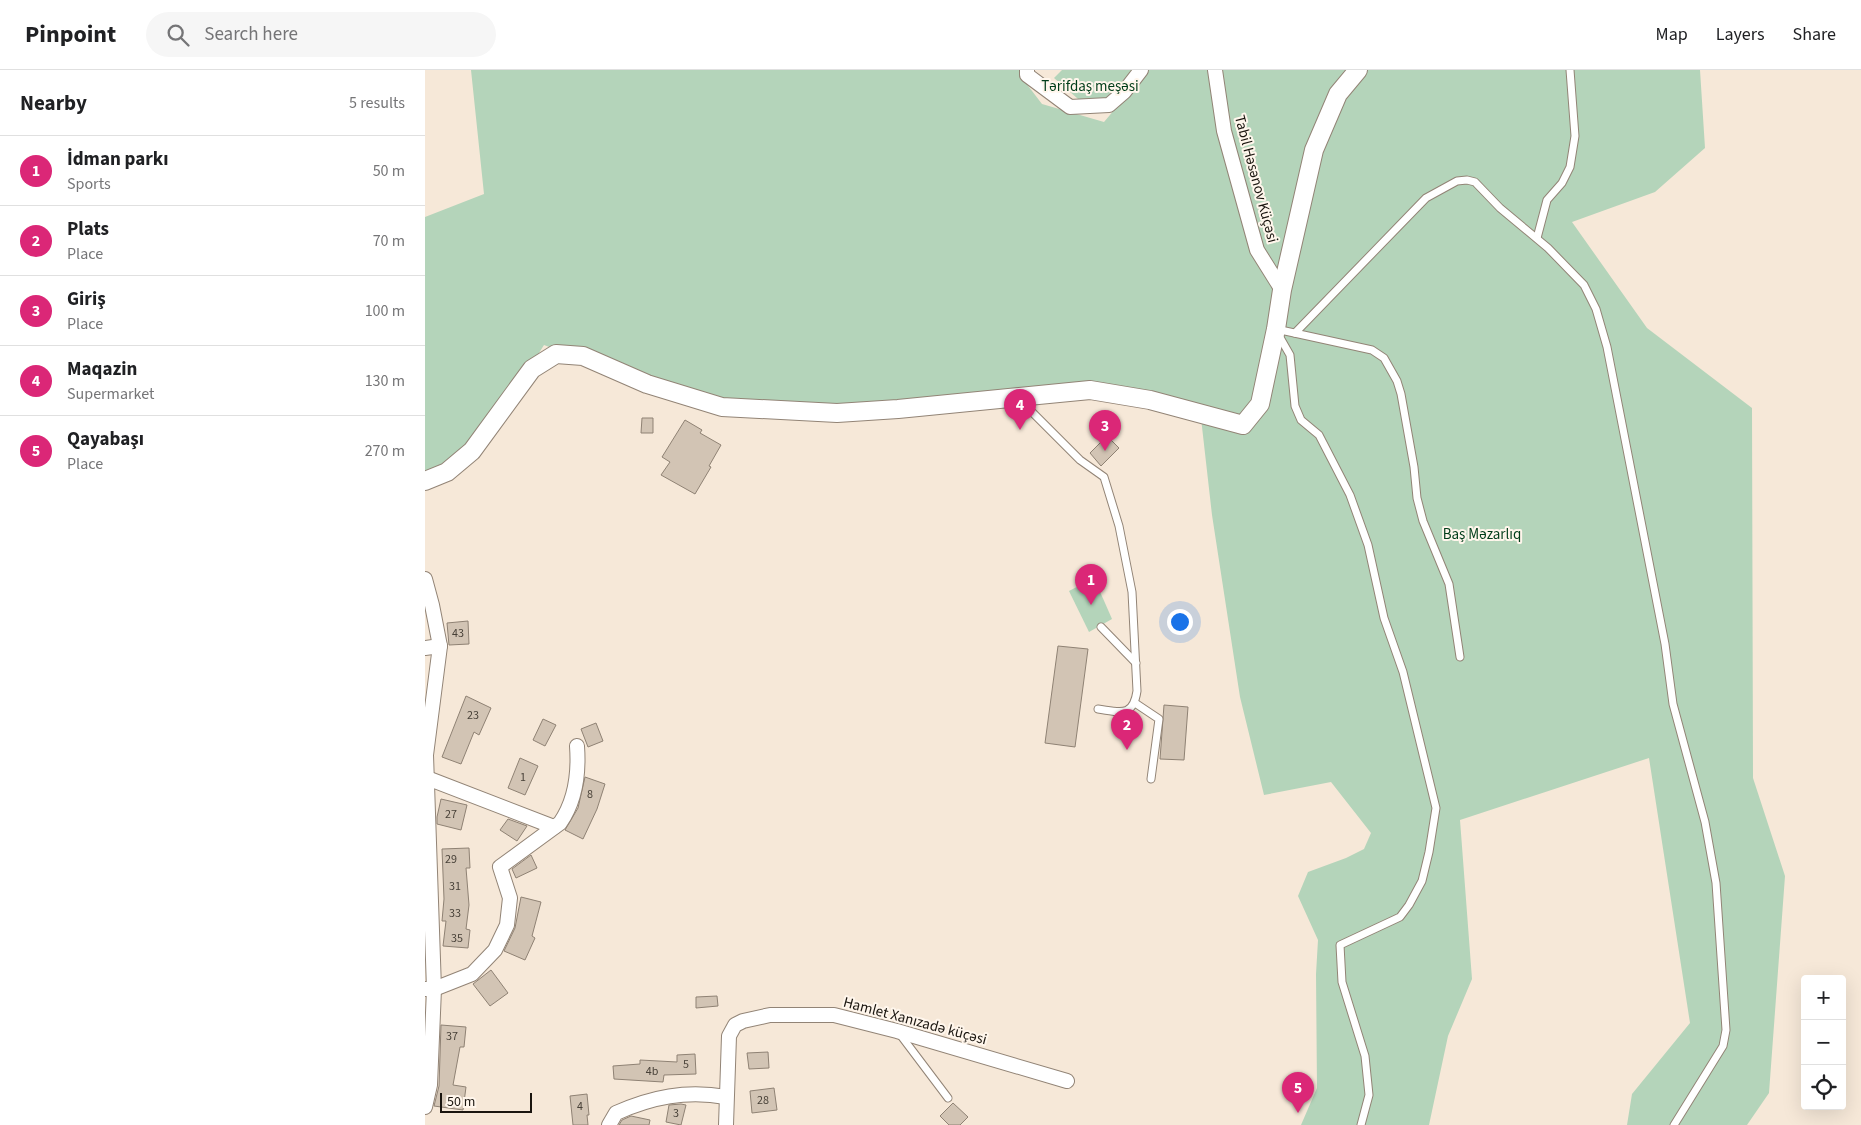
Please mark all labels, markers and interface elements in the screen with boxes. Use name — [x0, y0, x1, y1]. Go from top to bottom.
search box — [146, 12, 496, 57]
text: Pinpoint — [25, 17, 116, 52]
icon: search — [164, 21, 192, 49]
text: Search here — [204, 21, 298, 48]
text: Map — [1656, 22, 1688, 47]
text: Layers — [1716, 22, 1765, 47]
text: Share — [1793, 22, 1836, 47]
park label: Tərifdaş meşəsi — [1041, 76, 1139, 97]
text: Nearby — [20, 88, 87, 118]
text: 5 results — [349, 92, 405, 114]
street label: Tabil Həsənov Küçəsi — [1229, 113, 1283, 245]
text: İdman parkı — [67, 146, 169, 173]
text: 1 — [32, 160, 40, 182]
text: 50 m — [373, 160, 405, 182]
text: Sports — [67, 173, 111, 195]
text: Plats — [67, 216, 109, 243]
text: 2 — [32, 230, 40, 252]
text: 70 m — [373, 230, 405, 252]
text: Place — [67, 243, 103, 265]
text: Giriş — [67, 286, 106, 313]
text: 3 — [32, 300, 40, 322]
text: 100 m — [365, 300, 405, 322]
text: Place — [67, 313, 103, 335]
text: Maqazin — [67, 356, 137, 383]
text: 4 — [32, 370, 40, 392]
text: 130 m — [365, 370, 405, 392]
text: Supermarket — [67, 383, 154, 405]
pin: 4 — [1004, 389, 1036, 430]
pin: 3 — [1089, 410, 1121, 451]
text: Qayabaşı — [67, 426, 144, 453]
text: 5 — [32, 440, 40, 462]
text: 270 m — [365, 440, 405, 462]
text: Place — [67, 453, 103, 475]
park label: Baş Məzarlıq — [1443, 524, 1521, 545]
pin: 1 — [1075, 564, 1107, 605]
your location — [1167, 609, 1193, 635]
house number: 43 — [452, 625, 464, 642]
house number: 23 — [467, 707, 479, 724]
pin: 2 — [1111, 709, 1143, 750]
house number: 1 — [520, 769, 526, 786]
house number: 8 — [587, 786, 593, 803]
house number: 27 — [445, 806, 457, 823]
house number: 29 — [445, 851, 457, 868]
house number: 31 — [449, 878, 461, 895]
house number: 33 — [449, 905, 461, 922]
house number: 35 — [451, 930, 463, 947]
map controls — [1801, 975, 1846, 1110]
button: + — [1801, 975, 1846, 1020]
street label: Hamlet Xanızadə küçəsi — [841, 992, 989, 1050]
button: − — [1801, 1020, 1846, 1065]
house number: 37 — [446, 1028, 458, 1045]
house number: 5 — [683, 1056, 689, 1073]
house number: 4b — [646, 1063, 659, 1080]
button: locate — [1801, 1065, 1846, 1110]
pin: 5 — [1282, 1072, 1314, 1113]
scale bar — [440, 1090, 533, 1113]
text: 50 m — [447, 1092, 475, 1112]
house number: 28 — [757, 1092, 769, 1109]
house number: 4 — [577, 1098, 583, 1115]
house number: 3 — [673, 1105, 679, 1122]

